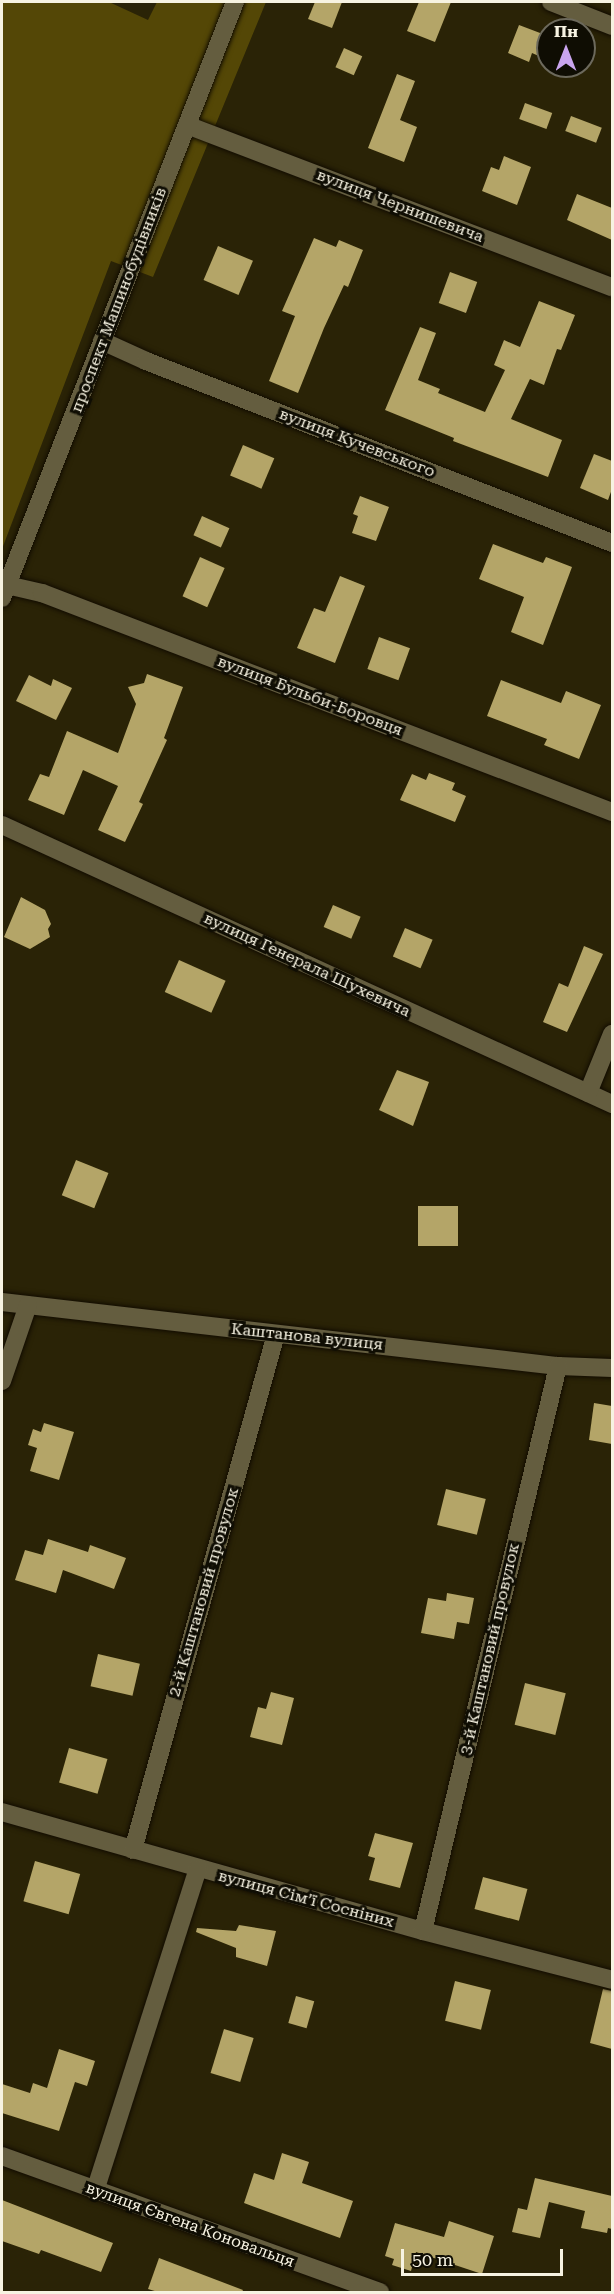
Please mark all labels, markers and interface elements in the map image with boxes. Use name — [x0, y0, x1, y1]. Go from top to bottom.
north arrow — [536, 18, 596, 78]
text: Пн — [554, 22, 578, 41]
street label: вулиця Чернишевича — [314, 165, 486, 247]
street label: проспект Машинобудівників — [67, 185, 171, 415]
street label: вулиця Кучевського — [276, 404, 438, 482]
street label: вулиця Бульби-Боровця — [215, 652, 405, 740]
street label: вулиця Генерала Шухевича — [201, 909, 413, 1021]
street label: Каштанова вулиця — [230, 1319, 384, 1355]
street label: 2-й Каштановий провулок — [165, 1485, 243, 1699]
street label: 3-й Каштановий провулок — [456, 1541, 524, 1757]
street label: вулиця Сім’ї Сосніних — [216, 1866, 396, 1932]
street label: вулиця Євгена Коновальця — [83, 2178, 297, 2272]
scale bar — [404, 2237, 566, 2275]
text: 50 m — [412, 2249, 453, 2270]

